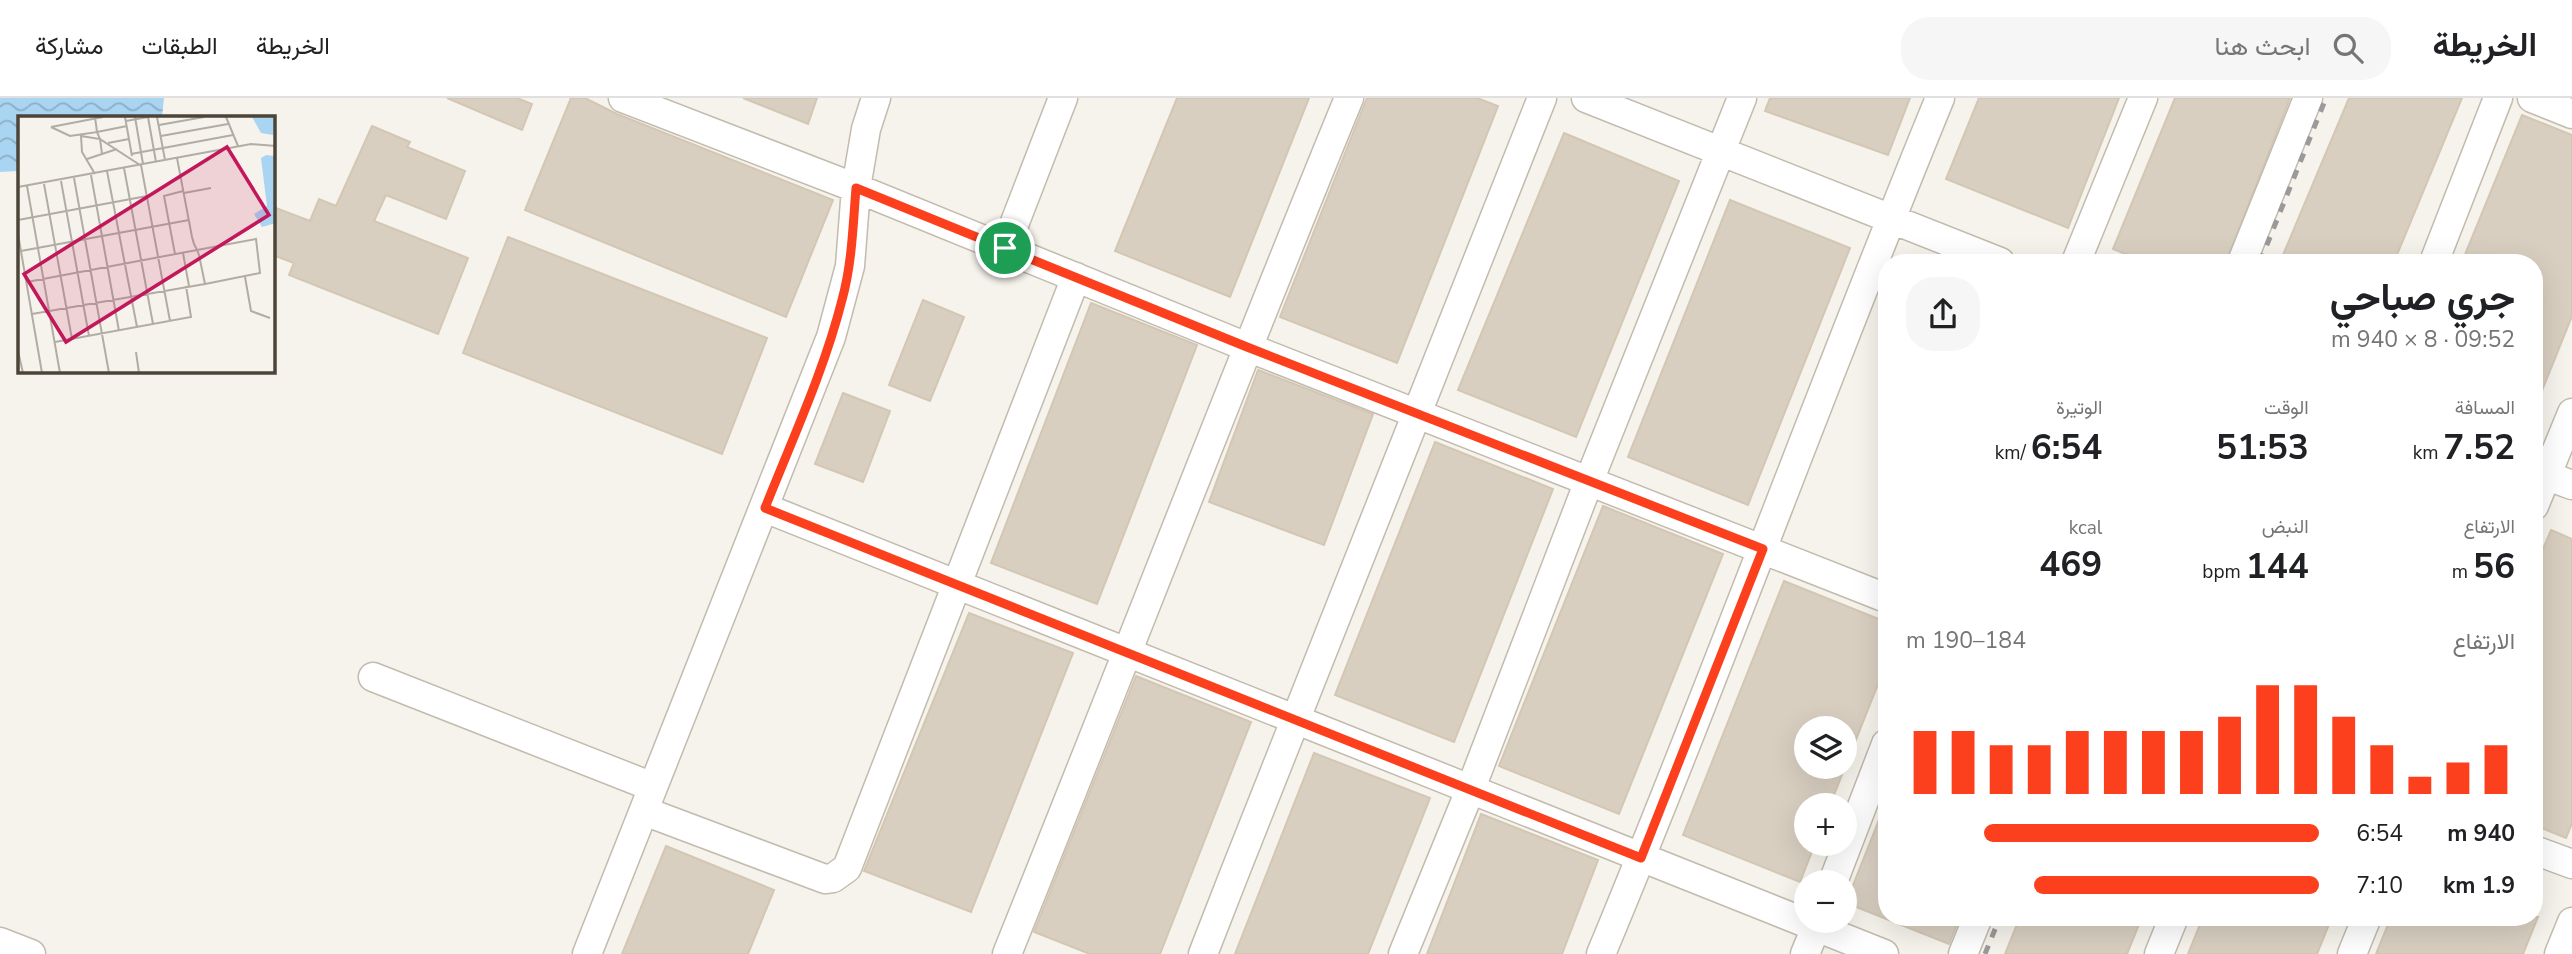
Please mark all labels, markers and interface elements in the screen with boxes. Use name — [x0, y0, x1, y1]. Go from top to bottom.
search box — [1901, 17, 2391, 80]
text: الخريطة — [2433, 23, 2537, 68]
text: ابحث هنا — [2215, 29, 2311, 64]
icon: search — [2329, 29, 2367, 67]
text: مشاركة — [35, 30, 103, 62]
text: الطبقات — [141, 30, 218, 62]
text: الخريطة — [256, 30, 330, 62]
inset map — [18, 116, 275, 373]
pin — [975, 218, 1035, 278]
icon: arrive — [986, 229, 1024, 267]
text: جري صباحي — [2330, 272, 2515, 323]
button: share — [1906, 277, 1980, 351]
text: 09:52 · 8 × 940 m — [2331, 324, 2515, 355]
text: الوتيرة — [2056, 395, 2102, 421]
text: الوقت — [2264, 395, 2309, 421]
text: المسافة — [2455, 395, 2515, 421]
text: 6:54 — [2031, 424, 2102, 471]
text: 51:53 — [2216, 424, 2309, 471]
text: 7.52 — [2443, 424, 2515, 471]
text: /km — [1995, 440, 2031, 466]
text: km — [2413, 440, 2443, 466]
text: النبض — [2262, 514, 2309, 540]
text: الارتفاع — [2463, 514, 2515, 540]
text: kcal — [2069, 515, 2102, 541]
text: 469 — [2039, 541, 2102, 588]
text: 144 — [2246, 543, 2309, 590]
text: 56 — [2473, 543, 2515, 590]
text: bpm — [2202, 559, 2246, 585]
text: m — [2452, 559, 2473, 585]
text: 184–190 m — [1906, 625, 2026, 656]
text: الارتفاع — [2453, 626, 2515, 657]
map controls — [1794, 716, 1857, 933]
button: layers — [1794, 716, 1857, 779]
button: + — [1794, 793, 1857, 856]
text: 6:54 — [2356, 818, 2403, 849]
text: 940 m — [2447, 818, 2515, 849]
button: − — [1794, 870, 1857, 933]
text: 7:10 — [2356, 870, 2403, 901]
text: 1.9 km — [2443, 870, 2515, 901]

